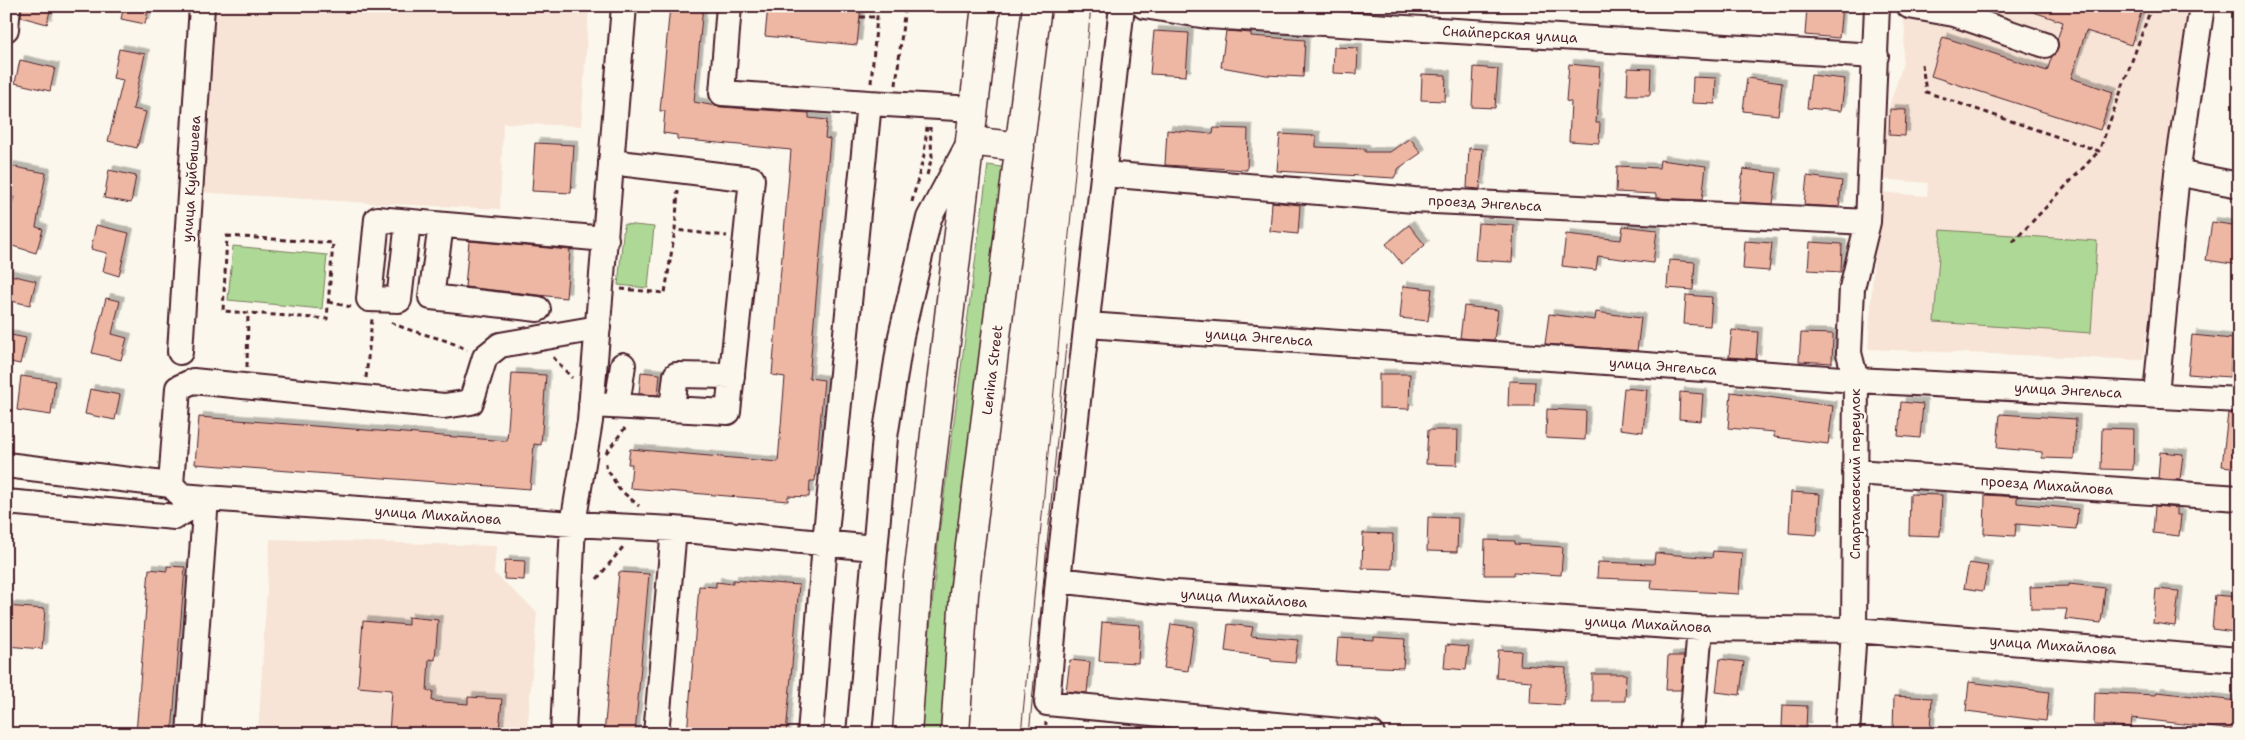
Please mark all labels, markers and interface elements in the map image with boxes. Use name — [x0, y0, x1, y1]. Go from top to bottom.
street label: Снайперская улица — [1442, 21, 1578, 47]
street label: улица Куйбышева — [178, 115, 204, 243]
street label: проезд Энгельса — [1428, 191, 1542, 215]
street label: Lenina Street — [978, 324, 1006, 416]
street label: улица Энгельса — [1205, 324, 1314, 350]
street label: улица Энгельса — [1609, 353, 1718, 379]
street label: улица Энгельса — [2014, 378, 2123, 402]
street label: Спартаковский переулок — [1846, 388, 1864, 559]
street label: проезд Михайлова — [1980, 471, 2114, 499]
street label: улица Михайлова — [374, 502, 502, 528]
street label: улица Михайлова — [1180, 585, 1308, 611]
street label: улица Михайлова — [1584, 612, 1712, 636]
street label: улица Михайлова — [1989, 632, 2117, 658]

